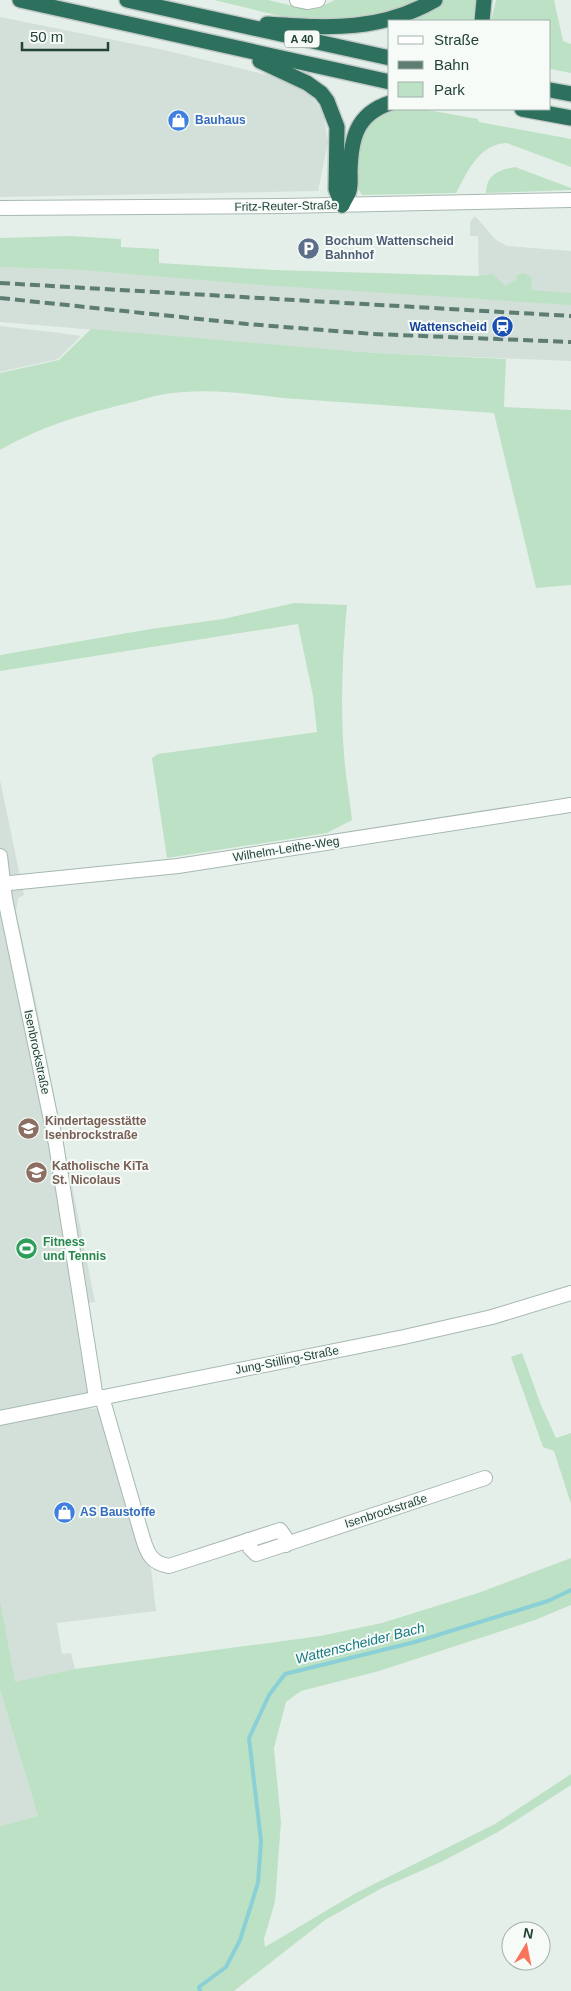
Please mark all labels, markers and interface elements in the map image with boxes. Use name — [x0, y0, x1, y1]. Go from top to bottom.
scale bar — [22, 20, 109, 52]
legend — [388, 20, 551, 110]
text: 50 m — [30, 28, 63, 45]
road number: A 40 — [284, 30, 320, 48]
text: Straße — [434, 31, 479, 48]
text: Bahn — [434, 56, 469, 73]
text: Park — [434, 81, 465, 98]
shop icon: Bauhaus — [167, 108, 191, 132]
place label: Bauhaus — [195, 113, 246, 127]
street label: Fritz-Reuter-Straße — [234, 198, 338, 214]
place label: Bochum Wattenscheid Bahnhof — [325, 234, 454, 262]
parking icon: Bochum Wattenscheid Bahnhof — [297, 236, 321, 260]
station icon: Wattenscheid — [491, 315, 515, 339]
place label: Wattenscheid — [409, 320, 487, 334]
street label: Wilhelm-Leithe-Weg — [232, 834, 340, 864]
street label: Isenbrockstraße — [21, 1008, 53, 1096]
place label: Kindertagesstätte Isenbrockstraße — [45, 1114, 147, 1142]
school or university icon: Kindertagesstätte Isenbrockstraße — [17, 1116, 41, 1140]
place label: Katholische KiTa St. Nicolaus — [52, 1159, 149, 1187]
school or university icon: Katholische KiTa St. Nicolaus — [24, 1161, 48, 1185]
place label: Fitness und Tennis — [43, 1235, 106, 1263]
sports icon: Fitness und Tennis — [15, 1237, 39, 1261]
street label: Jung-Stilling-Straße — [234, 1343, 340, 1377]
street label: Isenbrockstraße — [343, 1491, 429, 1531]
shop icon: AS Baustoffe — [52, 1500, 76, 1524]
place label: AS Baustoffe — [80, 1505, 156, 1519]
water label: Wattenscheider Bach — [294, 1619, 427, 1667]
north arrow — [501, 1921, 551, 1971]
text: N — [522, 1924, 535, 1942]

